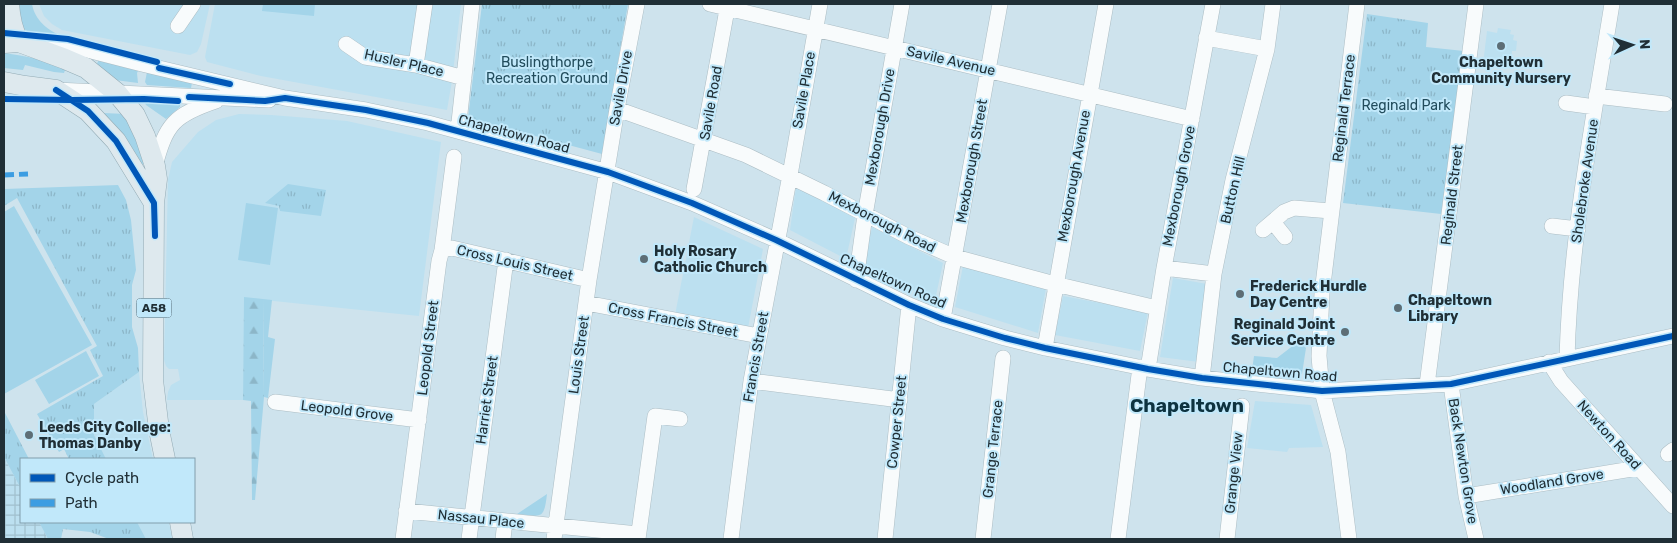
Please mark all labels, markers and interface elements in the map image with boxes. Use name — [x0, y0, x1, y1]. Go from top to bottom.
north arrow — [1607, 20, 1657, 70]
text: N — [1636, 39, 1653, 50]
marker: Chapeltown Community Nursery — [1495, 40, 1507, 52]
street label: Savile Avenue — [905, 43, 997, 80]
street label: Husler Place — [363, 46, 445, 80]
street label: Savile Drive — [606, 49, 636, 127]
street label: Savile Place — [789, 50, 819, 130]
street label: Reginald Terrace — [1329, 53, 1359, 163]
park label: Buslingthorpe Recreation Ground — [486, 54, 608, 87]
place label: Chapeltown Community Nursery — [1431, 54, 1571, 87]
street label: Savile Road — [696, 64, 726, 142]
street label: Mexborough Drive — [861, 67, 899, 187]
street label: Mexborough Street — [953, 97, 991, 224]
park label: Reginald Park — [1361, 97, 1451, 114]
street label: Mexborough Avenue — [1054, 109, 1094, 243]
street label: Chapeltown Road — [456, 111, 572, 157]
street label: Sholebroke Avenue — [1568, 118, 1602, 244]
street label: Mexborough Grove — [1159, 124, 1199, 248]
street label: Reginald Street — [1437, 144, 1467, 246]
street label: Button Hill — [1217, 155, 1249, 225]
street label: Mexborough Road — [826, 188, 938, 256]
street label: Cross Louis Street — [455, 241, 575, 285]
place label: Holy Rosary Catholic Church — [654, 243, 767, 276]
street label: Chapeltown Road — [837, 250, 949, 312]
marker: Holy Rosary Catholic Church — [638, 253, 650, 265]
place label: Frederick Hurdle Day Centre — [1250, 278, 1367, 311]
marker: Frederick Hurdle Day Centre — [1234, 288, 1246, 300]
place label: Chapeltown Library — [1408, 292, 1492, 325]
road number: A58 — [136, 298, 172, 318]
street label: Leopold Street — [414, 299, 442, 396]
street label: Cross Francis Street — [607, 299, 740, 341]
marker: Chapeltown Library — [1392, 302, 1404, 314]
street label: Francis Street — [740, 310, 772, 404]
street label: Louis Street — [565, 314, 593, 395]
place label: Reginald Joint Service Centre — [1231, 316, 1335, 349]
marker: Reginald Joint Service Centre — [1339, 326, 1351, 338]
street label: Harriet Street — [472, 354, 502, 445]
street label: Chapeltown Road — [1222, 359, 1338, 385]
street label: Cowper Street — [884, 374, 910, 469]
district label: Chapeltown — [1130, 394, 1244, 417]
street label: Leopold Grove — [300, 397, 394, 425]
street label: Back Newton Grove — [1445, 397, 1481, 525]
street label: Newton Road — [1574, 397, 1644, 473]
street label: Grange Terrace — [979, 399, 1007, 499]
place label: Leeds City College: Thomas Danby — [39, 419, 171, 452]
marker: Leeds City College: Thomas Danby — [23, 429, 35, 441]
street label: Grange View — [1221, 432, 1247, 514]
legend — [20, 458, 195, 523]
street label: Woodland Grove — [1499, 465, 1605, 499]
text: Cycle path — [65, 469, 139, 487]
text: Path — [65, 494, 98, 512]
street label: Nassau Place — [437, 506, 525, 532]

